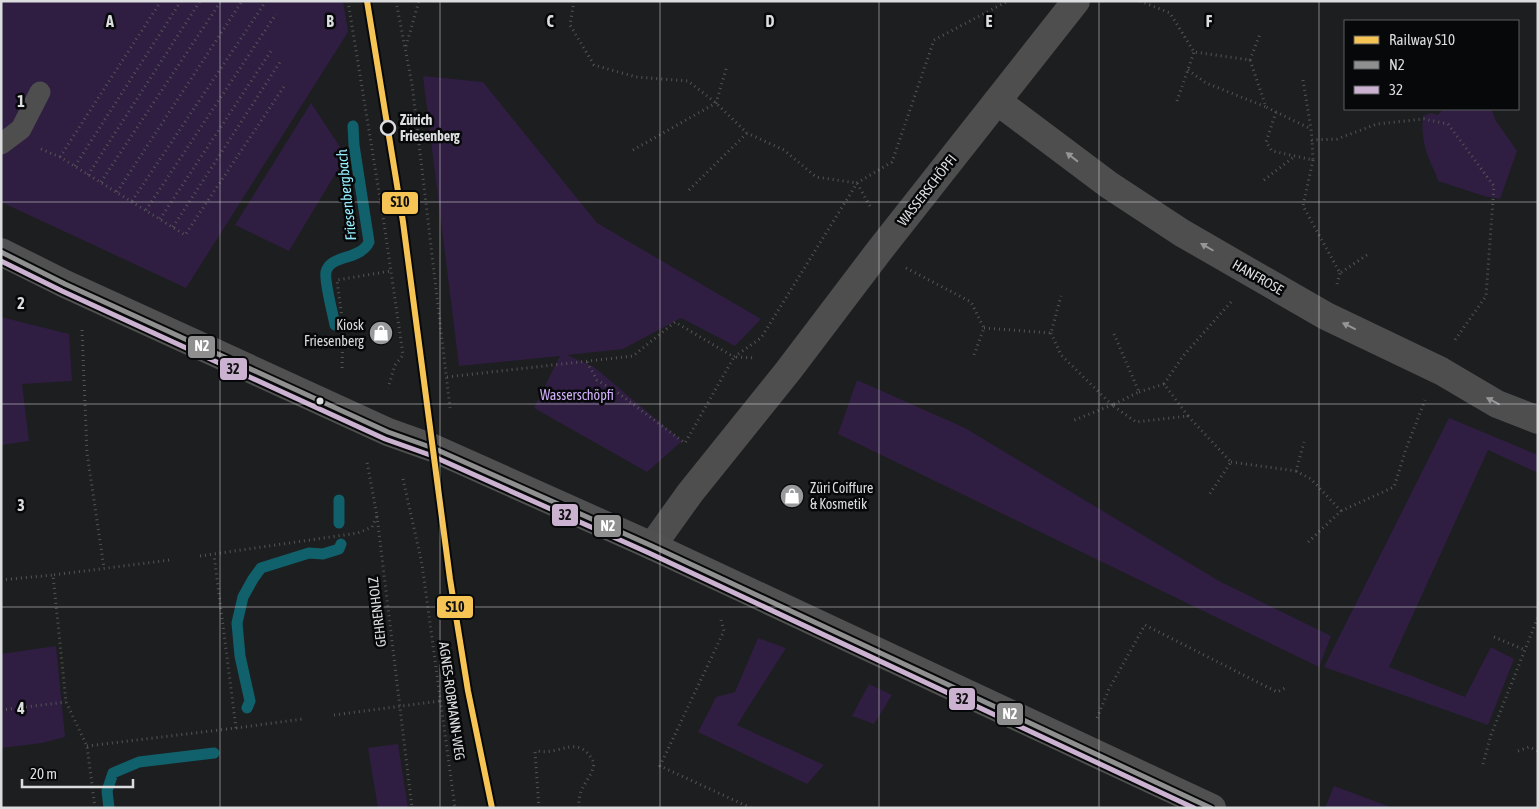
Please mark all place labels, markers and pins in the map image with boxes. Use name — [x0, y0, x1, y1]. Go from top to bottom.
place label: Zürich Friesenberg — [400, 112, 461, 144]
marker: Zürich Friesenberg — [380, 120, 396, 136]
place label: Kiosk Friesenberg — [304, 317, 364, 349]
shop icon: Kiosk Friesenberg — [368, 320, 394, 346]
unlabelled marker — [315, 396, 325, 406]
place label: Züri Coiffure & Kosmetik — [810, 480, 873, 512]
shop icon: Züri Coiffure & Kosmetik — [779, 483, 805, 509]

